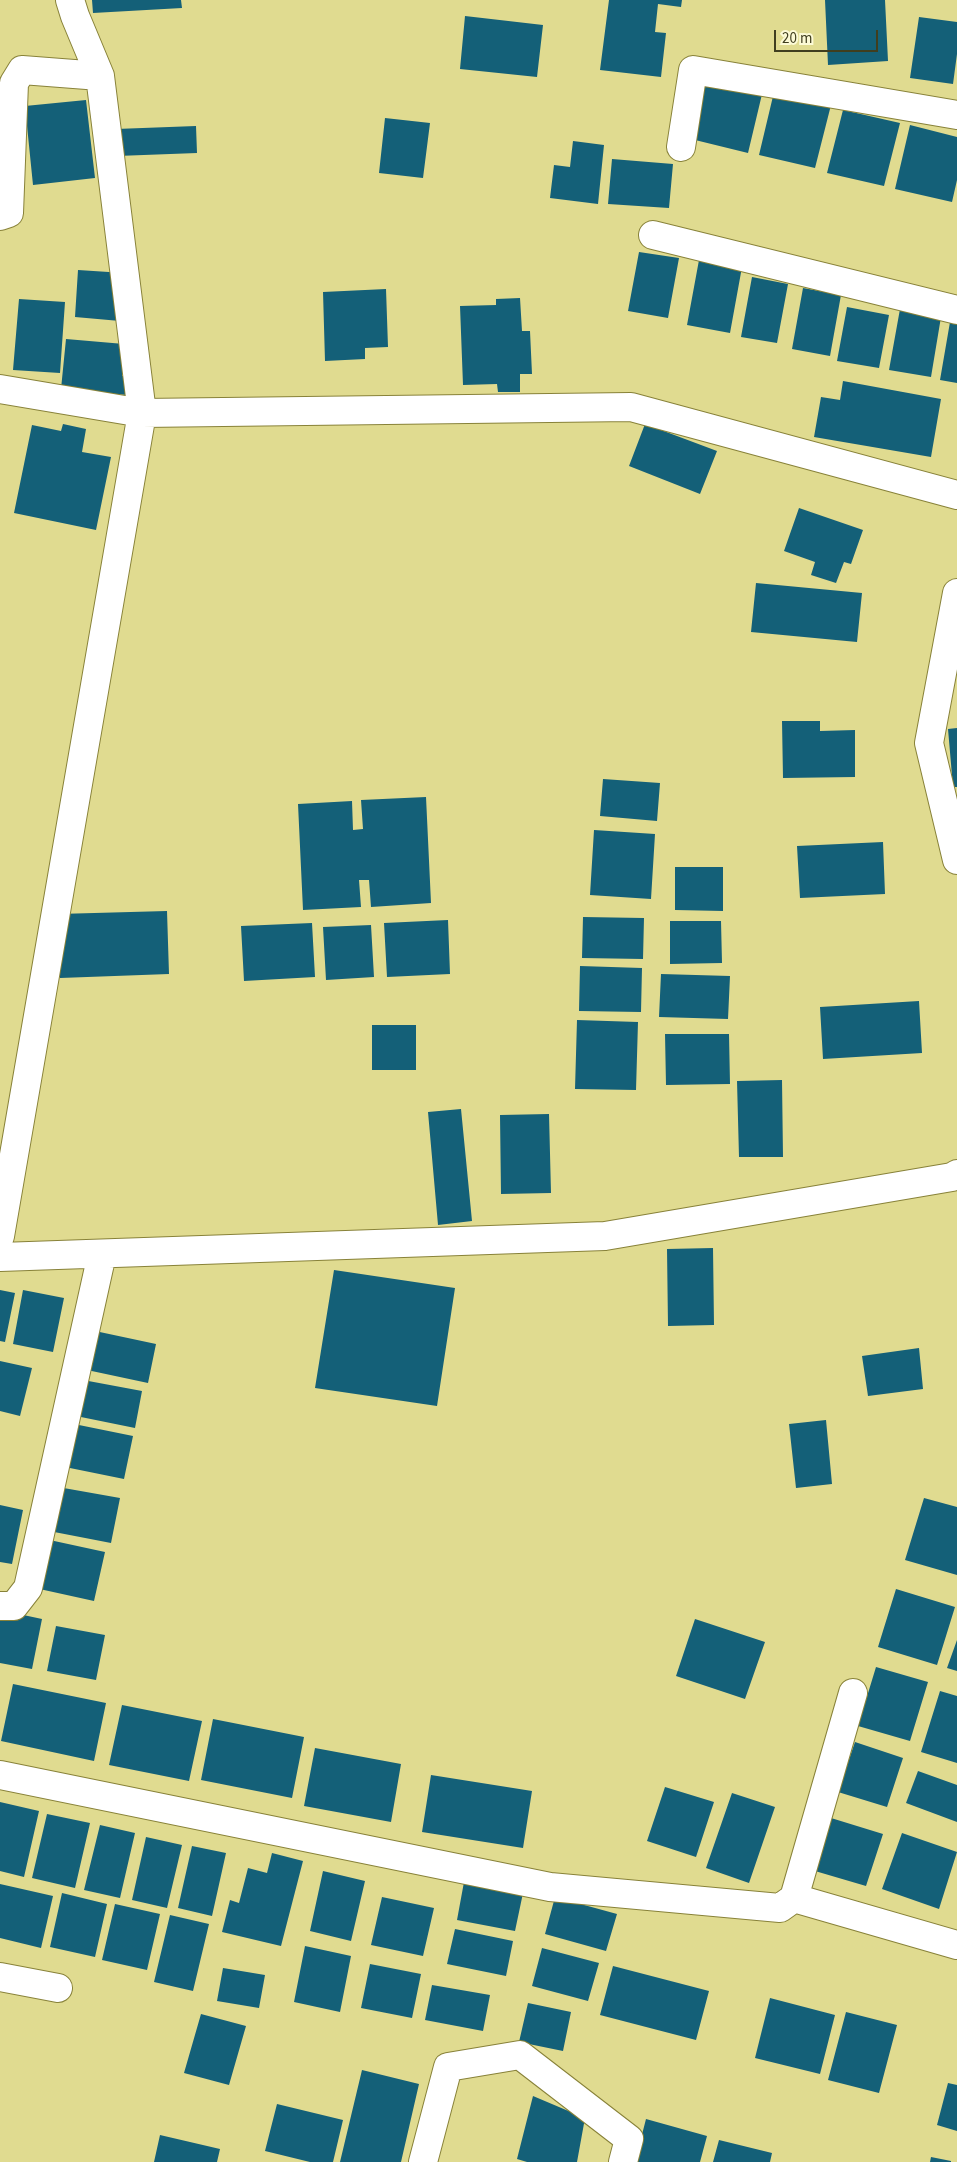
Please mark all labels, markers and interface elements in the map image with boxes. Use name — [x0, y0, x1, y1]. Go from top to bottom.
scale bar — [777, 20, 881, 52]
text: 20 m — [782, 28, 812, 49]

